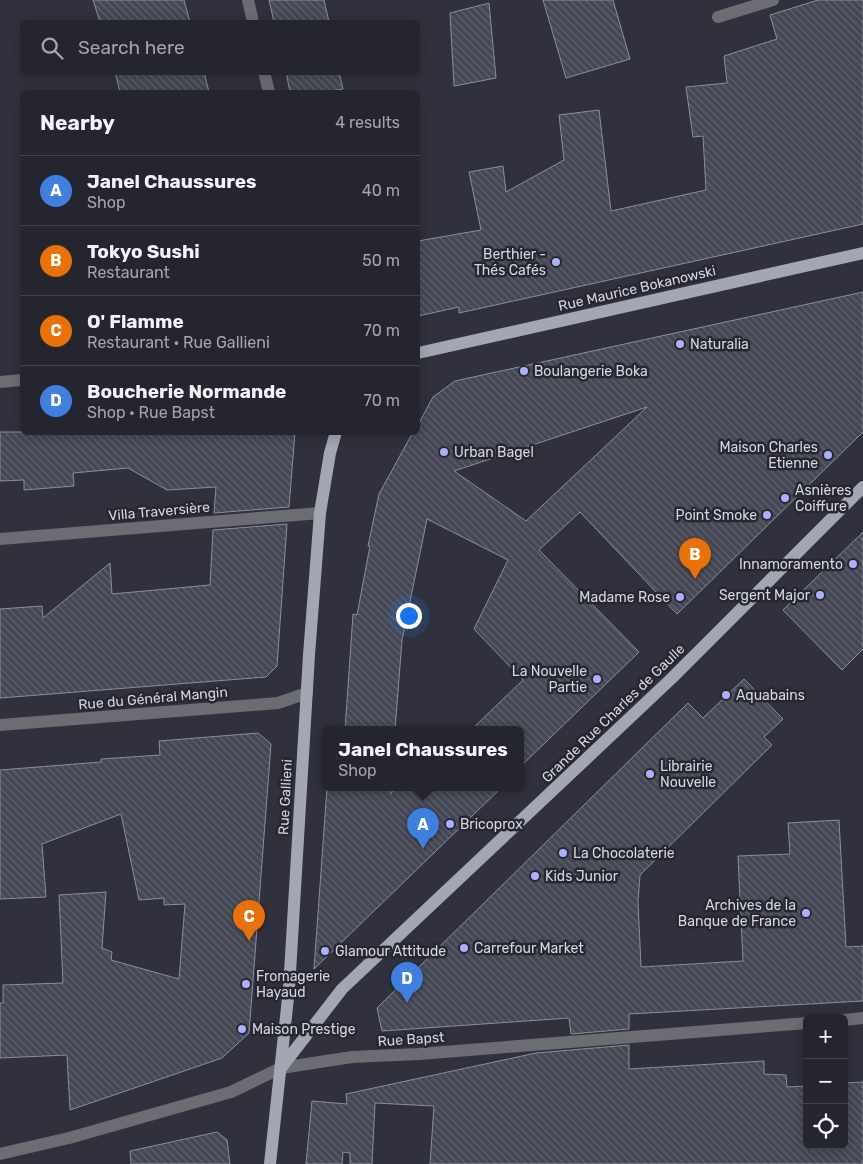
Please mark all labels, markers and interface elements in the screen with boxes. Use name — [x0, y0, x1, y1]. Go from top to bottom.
search box — [20, 20, 420, 75]
icon: search — [38, 34, 66, 62]
text: Search here — [78, 36, 185, 59]
text: Nearby — [40, 110, 115, 135]
text: 4 results — [335, 113, 400, 132]
text: Janel Chaussures — [87, 170, 257, 193]
text: A — [50, 181, 62, 200]
text: 40 m — [362, 181, 400, 200]
text: Shop — [87, 193, 125, 212]
text: Tokyo Sushi — [87, 240, 200, 263]
place label: Berthier - Thés Cafés — [474, 246, 546, 279]
text: B — [50, 251, 62, 270]
text: 50 m — [362, 251, 400, 270]
marker: Berthier - Thés Cafés — [550, 256, 562, 268]
street label: Rue Maurice Bokanowski — [557, 262, 718, 315]
text: Restaurant — [87, 263, 170, 282]
text: O' Flamme — [87, 310, 184, 333]
text: C — [50, 321, 62, 340]
text: 70 m — [363, 321, 400, 340]
text: Restaurant · Rue Gallieni — [87, 333, 270, 352]
place label: Naturalia — [690, 336, 749, 353]
marker: Naturalia — [674, 338, 686, 350]
place label: Boulangerie Boka — [534, 363, 648, 380]
marker: Boulangerie Boka — [518, 365, 530, 377]
text: Boucherie Normande — [87, 380, 286, 403]
text: D — [50, 391, 62, 410]
text: 70 m — [363, 391, 400, 410]
text: Shop · Rue Bapst — [87, 403, 215, 422]
place label: Maison Charles Etienne — [719, 439, 818, 472]
place label: Urban Bagel — [454, 444, 534, 461]
marker: Urban Bagel — [438, 446, 450, 458]
marker: Maison Charles Etienne — [822, 449, 834, 461]
place label: Asnières Coiffure — [795, 482, 851, 515]
marker: Asnières Coiffure — [779, 492, 791, 504]
street label: Villa Traversière — [108, 499, 211, 524]
place label: Point Smoke — [675, 507, 757, 524]
marker: Point Smoke — [761, 509, 773, 521]
pin: B — [679, 538, 711, 579]
place label: Innamoramento — [739, 556, 843, 573]
marker: Innamoramento — [847, 558, 859, 570]
place label: Sergent Major — [719, 587, 811, 604]
place label: Madame Rose — [579, 589, 670, 606]
marker: Sergent Major — [814, 589, 826, 601]
marker: Madame Rose — [674, 591, 686, 603]
your location — [396, 603, 422, 629]
street label: Grande Rue Charles de Gaulle — [538, 640, 688, 786]
place label: La Nouvelle Partie — [512, 663, 587, 696]
marker: La Nouvelle Partie — [591, 673, 603, 685]
street label: Rue du Général Mangin — [78, 683, 229, 714]
place label: Aquabains — [736, 687, 805, 704]
marker: Aquabains — [720, 689, 732, 701]
popup — [322, 726, 524, 791]
text: Janel Chaussures — [338, 738, 508, 761]
place label: Librairie Nouvelle — [660, 758, 716, 791]
street label: Rue Gallieni — [275, 759, 296, 835]
text: Shop — [338, 761, 377, 780]
marker: Librairie Nouvelle — [644, 768, 656, 780]
pin: A — [407, 808, 439, 849]
place label: Bricoprox — [460, 816, 523, 833]
marker: Bricoprox — [444, 818, 456, 830]
place label: La Chocolaterie — [573, 845, 675, 862]
marker: La Chocolaterie — [557, 847, 569, 859]
place label: Kids Junior — [545, 868, 619, 885]
marker: Kids Junior — [529, 870, 541, 882]
place label: Archives de la Banque de France — [678, 897, 796, 930]
pin: C — [233, 900, 265, 941]
marker: Archives de la Banque de France — [800, 907, 812, 919]
place label: Carrefour Market — [474, 940, 584, 957]
marker: Carrefour Market — [458, 942, 470, 954]
place label: Glamour Attitude — [335, 943, 446, 960]
marker: Glamour Attitude — [319, 945, 331, 957]
pin: D — [391, 962, 423, 1003]
place label: Fromagerie Hayaud — [256, 968, 330, 1001]
marker: Fromagerie Hayaud — [240, 978, 252, 990]
map controls — [803, 1014, 848, 1149]
button: + — [803, 1014, 848, 1059]
place label: Maison Prestige — [252, 1021, 356, 1038]
marker: Maison Prestige — [236, 1023, 248, 1035]
street label: Rue Bapst — [377, 1029, 446, 1050]
button: − — [803, 1059, 848, 1104]
button: locate — [803, 1104, 848, 1149]

